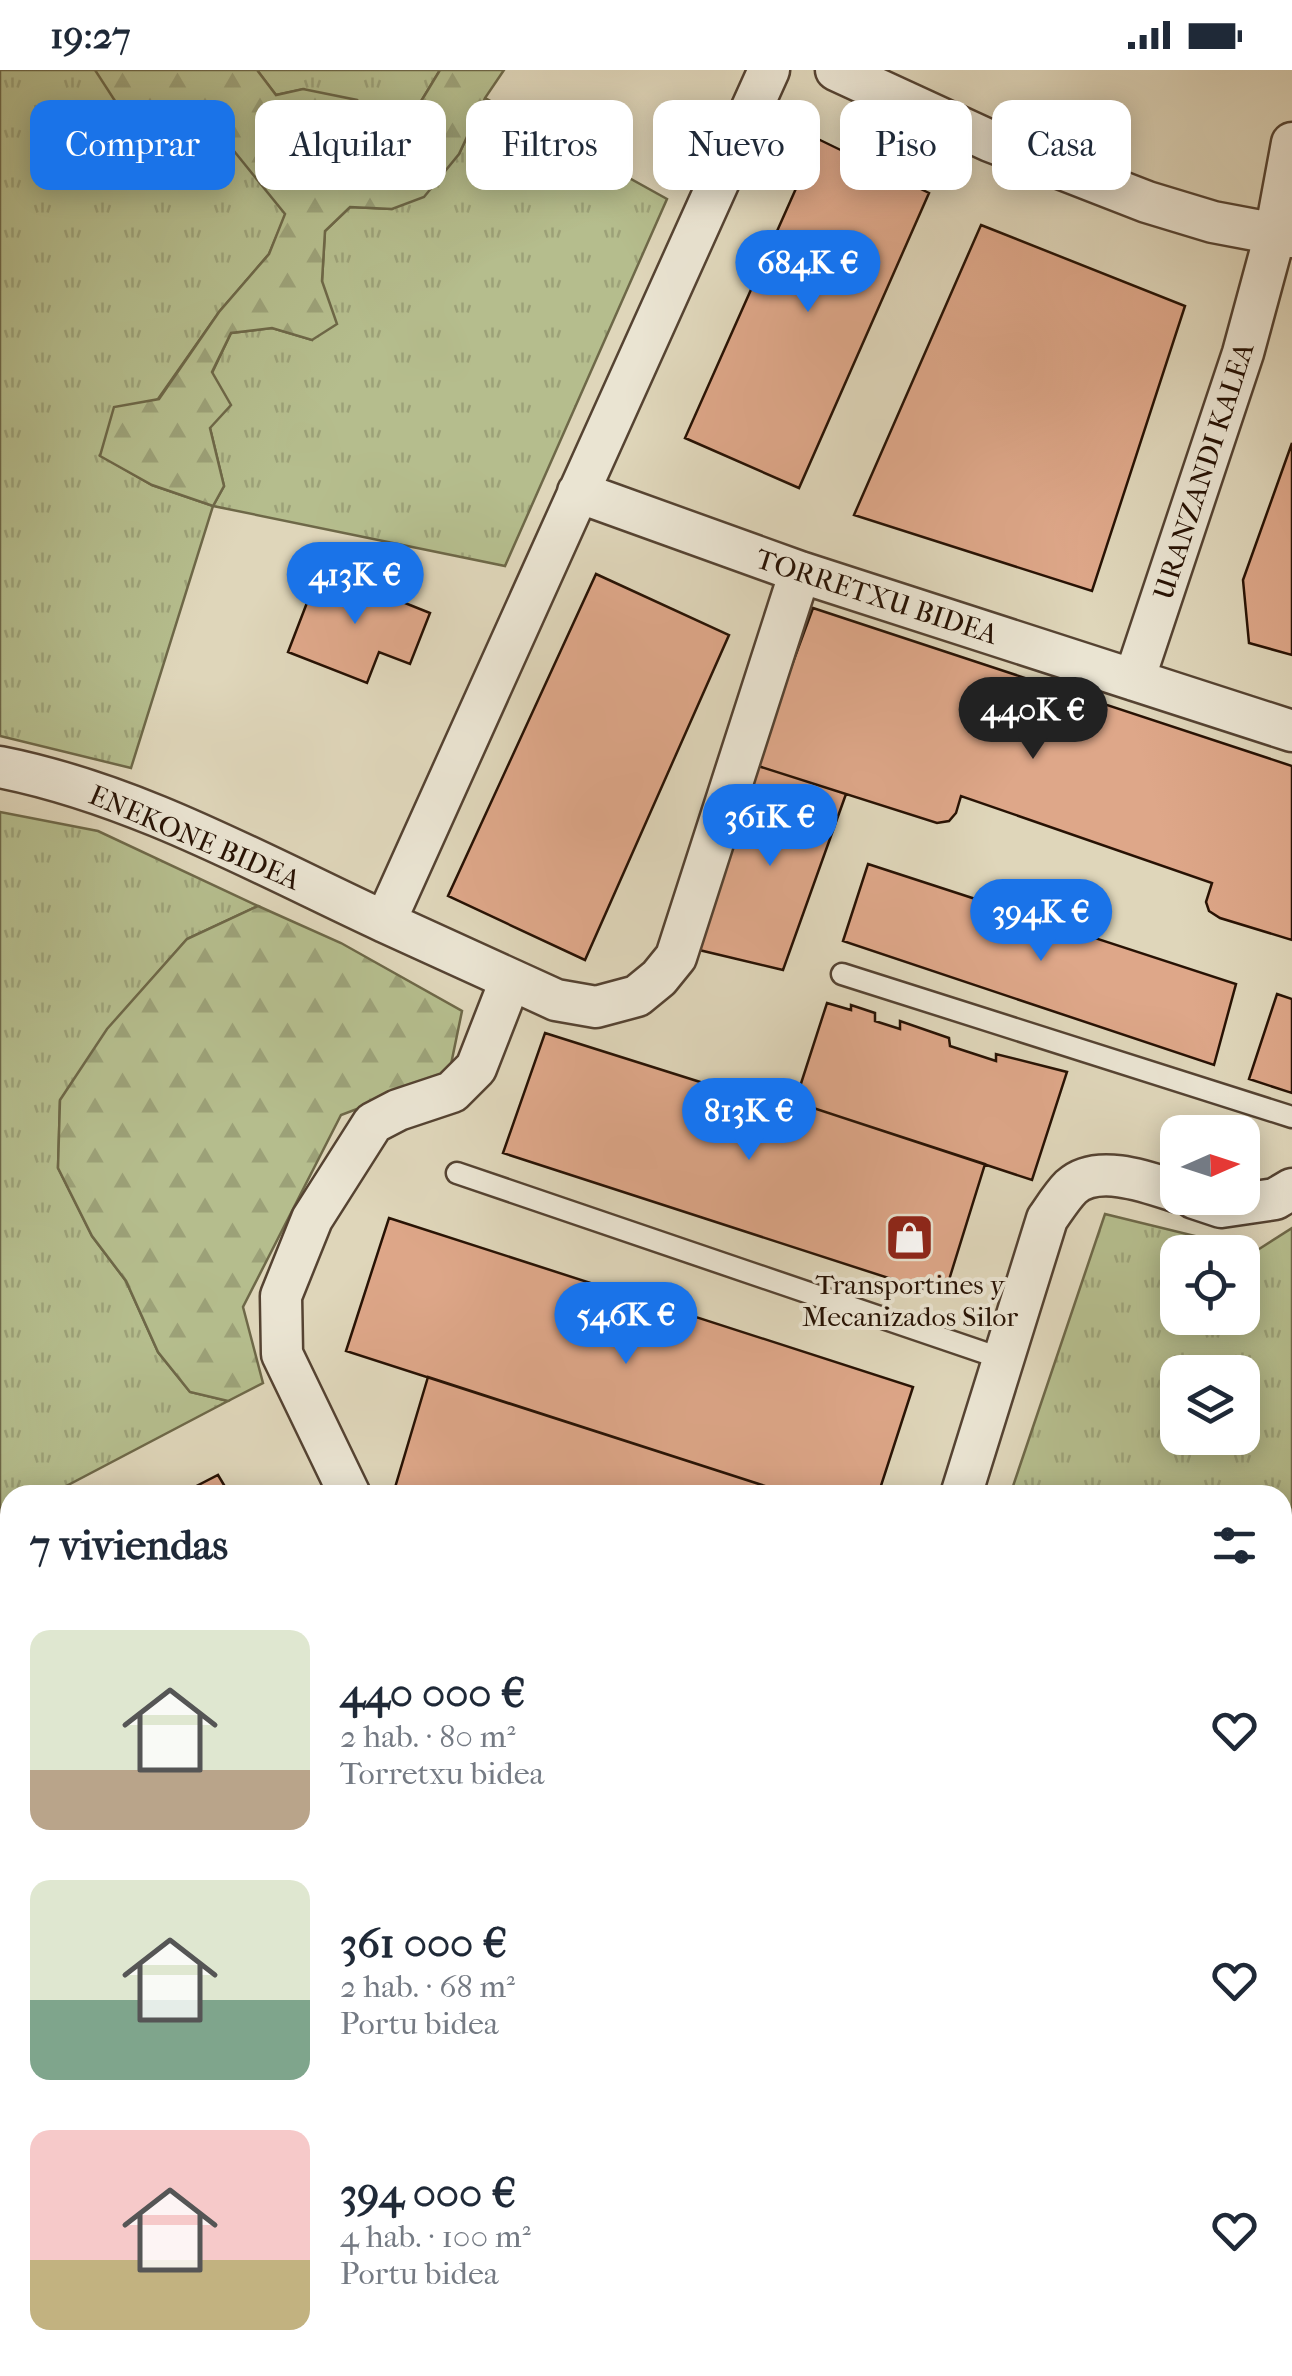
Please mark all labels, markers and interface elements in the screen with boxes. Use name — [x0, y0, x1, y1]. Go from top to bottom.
text: 19:27 — [50, 13, 131, 58]
chip: Comprar — [30, 100, 235, 190]
chip: Alquilar — [255, 100, 446, 190]
chip: Filtros — [466, 100, 633, 190]
chip: Nuevo — [653, 100, 820, 190]
chip: Piso — [840, 100, 972, 190]
chip: Casa — [992, 100, 1131, 190]
pin: 684K € — [727, 230, 889, 315]
text: 684K € — [757, 244, 859, 281]
street label: URANZANDI KALEA — [1146, 338, 1261, 604]
pin: 413K € — [274, 542, 436, 627]
street label: TORRETXU BIDEA — [752, 542, 1003, 651]
text: 413K € — [309, 556, 401, 593]
pin: 440K € — [952, 677, 1114, 762]
text: 440K € — [981, 691, 1085, 728]
street label: ENEKONE BIDEA — [84, 778, 306, 897]
pin: 361K € — [689, 784, 851, 869]
text: 361K € — [725, 798, 815, 835]
pin: 394K € — [960, 879, 1122, 964]
text: 394K € — [992, 893, 1090, 930]
pin: 813K € — [668, 1078, 830, 1163]
text: 813K € — [704, 1092, 794, 1129]
north arrow — [1160, 1115, 1260, 1215]
map controls — [1160, 1115, 1260, 1455]
shop icon: Transportines y Mecanizados Silor — [884, 1211, 936, 1263]
button: locate — [1160, 1235, 1260, 1335]
place label: Transportines y Mecanizados Silor — [802, 1268, 1018, 1333]
pin: 546K € — [545, 1282, 707, 1367]
text: 546K € — [576, 1296, 676, 1333]
button: layers — [1160, 1355, 1260, 1455]
icon: filters — [1207, 1518, 1262, 1573]
text: 7 viviendas — [30, 1521, 228, 1570]
text: 440 000 € — [340, 1669, 525, 1718]
icon: home — [110, 1670, 230, 1790]
icon: heart — [1207, 1703, 1262, 1758]
text: 2 hab. · 80 m² — [340, 1718, 515, 1755]
text: Torretxu bidea — [340, 1755, 544, 1792]
text: 361 000 € — [340, 1919, 507, 1968]
icon: home — [110, 1920, 230, 2040]
icon: heart — [1207, 1953, 1262, 2008]
text: 2 hab. · 68 m² — [340, 1968, 515, 2005]
text: Portu bidea — [340, 2005, 499, 2042]
text: 394 000 € — [340, 2169, 516, 2218]
icon: home — [110, 2170, 230, 2290]
icon: heart — [1207, 2203, 1262, 2258]
text: 4 hab. · 100 m² — [340, 2218, 531, 2255]
text: Portu bidea — [340, 2255, 499, 2292]

